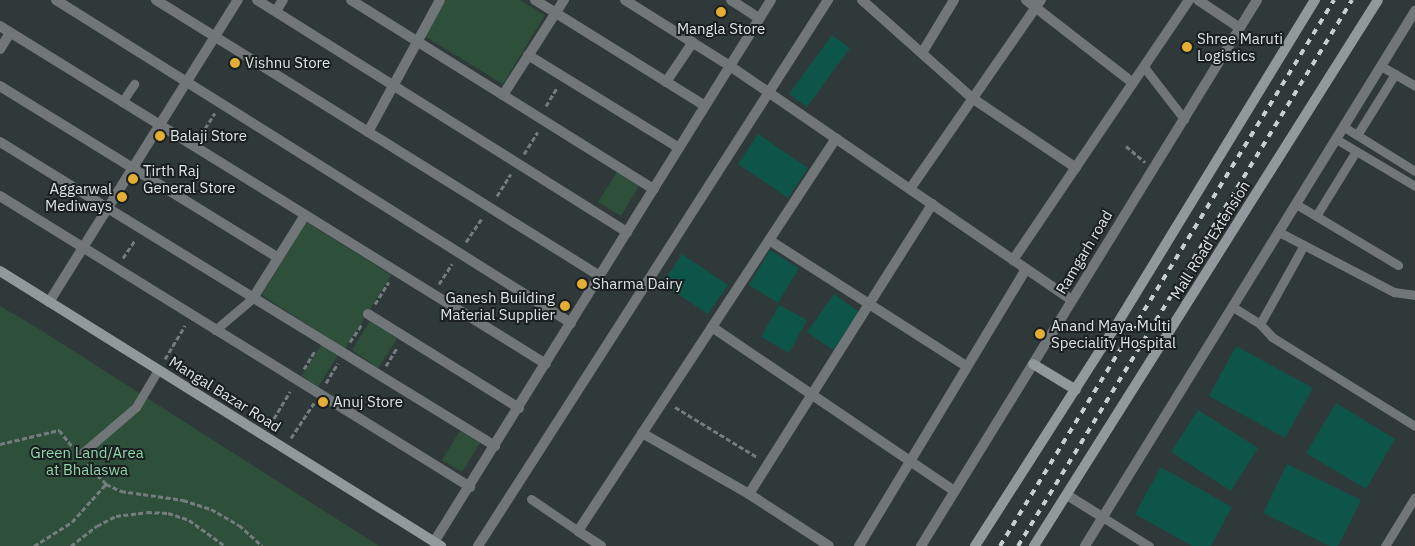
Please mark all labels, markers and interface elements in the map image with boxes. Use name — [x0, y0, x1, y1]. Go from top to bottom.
marker: Mangla Store — [715, 6, 727, 18]
place label: Mangla Store — [677, 20, 765, 38]
place label: Shree Maruti Logistics — [1197, 29, 1283, 64]
marker: Shree Maruti Logistics — [1181, 41, 1193, 53]
place label: Vishnu Store — [245, 54, 330, 72]
marker: Vishnu Store — [229, 57, 241, 69]
place label: Balaji Store — [170, 127, 247, 145]
marker: Balaji Store — [154, 130, 166, 142]
place label: Tirth Raj General Store — [143, 161, 235, 196]
marker: Tirth Raj General Store — [127, 173, 139, 185]
street label: Mall Road Extension — [1166, 178, 1254, 302]
place label: Aggarwal Mediways — [45, 179, 112, 214]
marker: Aggarwal Mediways — [116, 191, 128, 203]
street label: Ramgarh road — [1052, 207, 1116, 297]
place label: Sharma Dairy — [592, 275, 682, 293]
marker: Sharma Dairy — [576, 278, 588, 290]
place label: Ganesh Building Material Supplier — [440, 288, 555, 323]
marker: Ganesh Building Material Supplier — [559, 300, 571, 312]
place label: Anand Maya Multi Speciality Hospital — [1051, 316, 1176, 351]
marker: Anand Maya Multi Speciality Hospital — [1033, 327, 1047, 341]
street label: Mangal Bazar Road — [166, 352, 284, 436]
place label: Anuj Store — [333, 393, 403, 411]
marker: Anuj Store — [317, 396, 329, 408]
park label: Green Land/Area at Bhalaswa — [30, 443, 144, 478]

